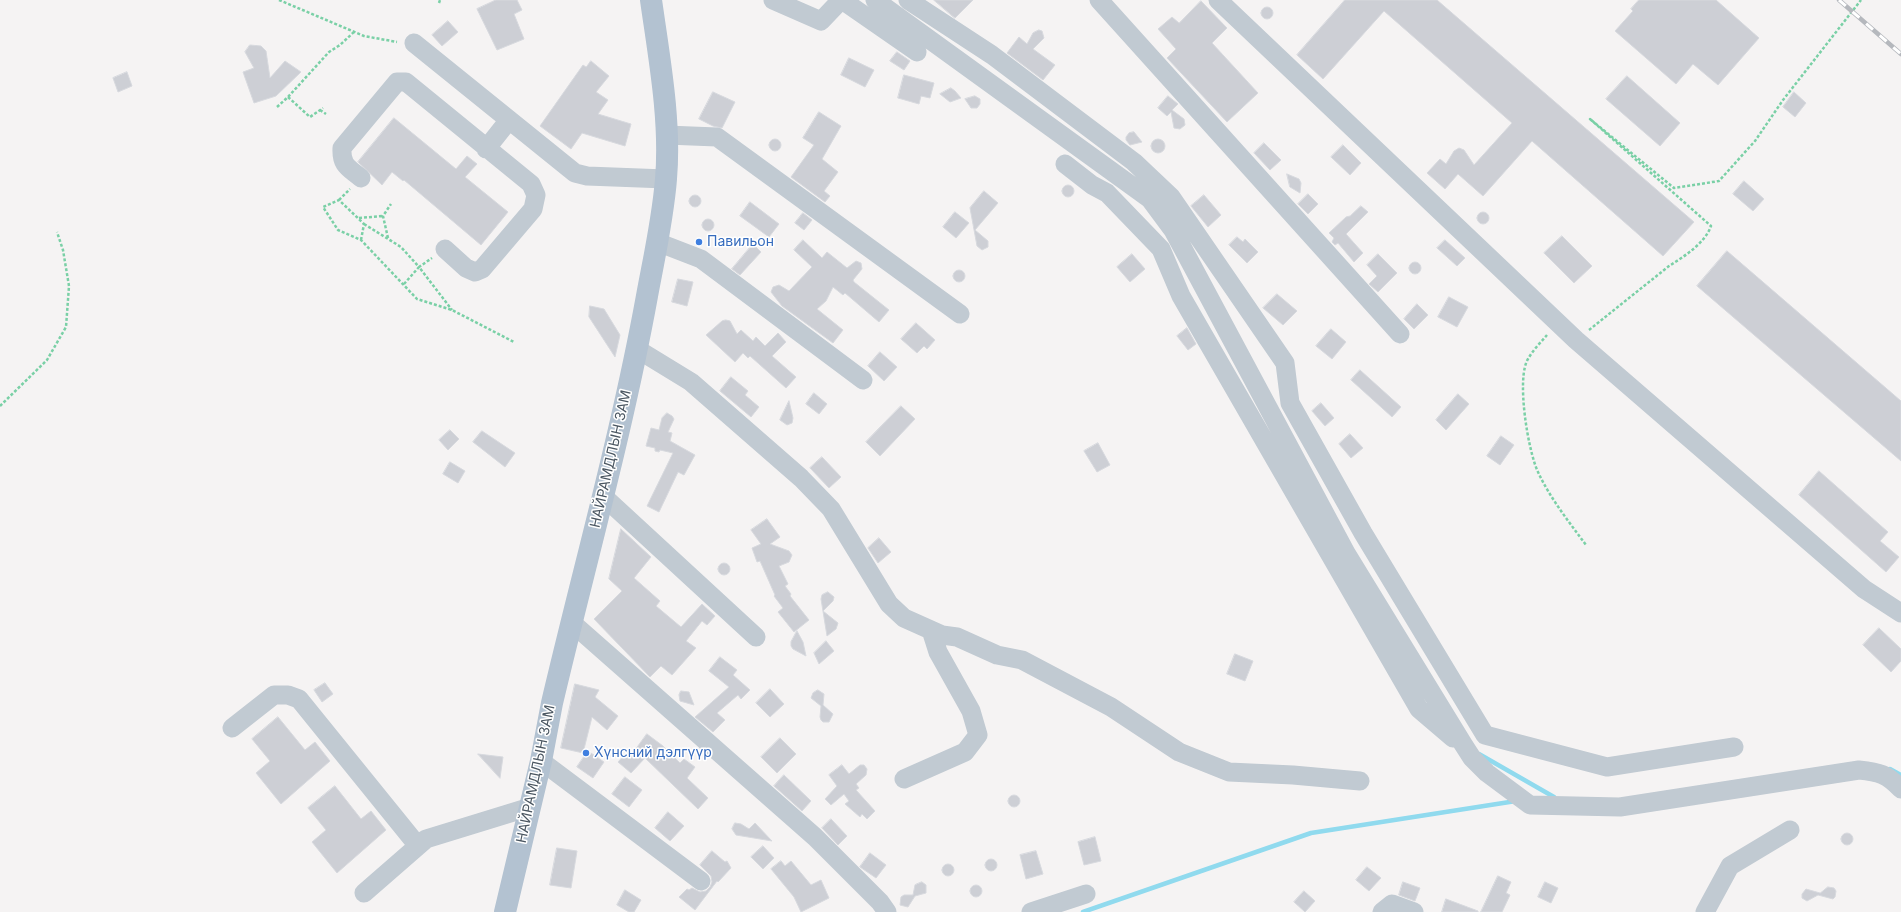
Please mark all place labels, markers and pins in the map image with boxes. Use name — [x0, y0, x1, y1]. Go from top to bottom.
place label: Павильон — [707, 234, 774, 250]
marker: Павильон — [694, 237, 704, 247]
place label: Хүнсний дэлгүүр — [594, 745, 712, 761]
marker: Хүнсний дэлгүүр — [581, 748, 591, 758]

